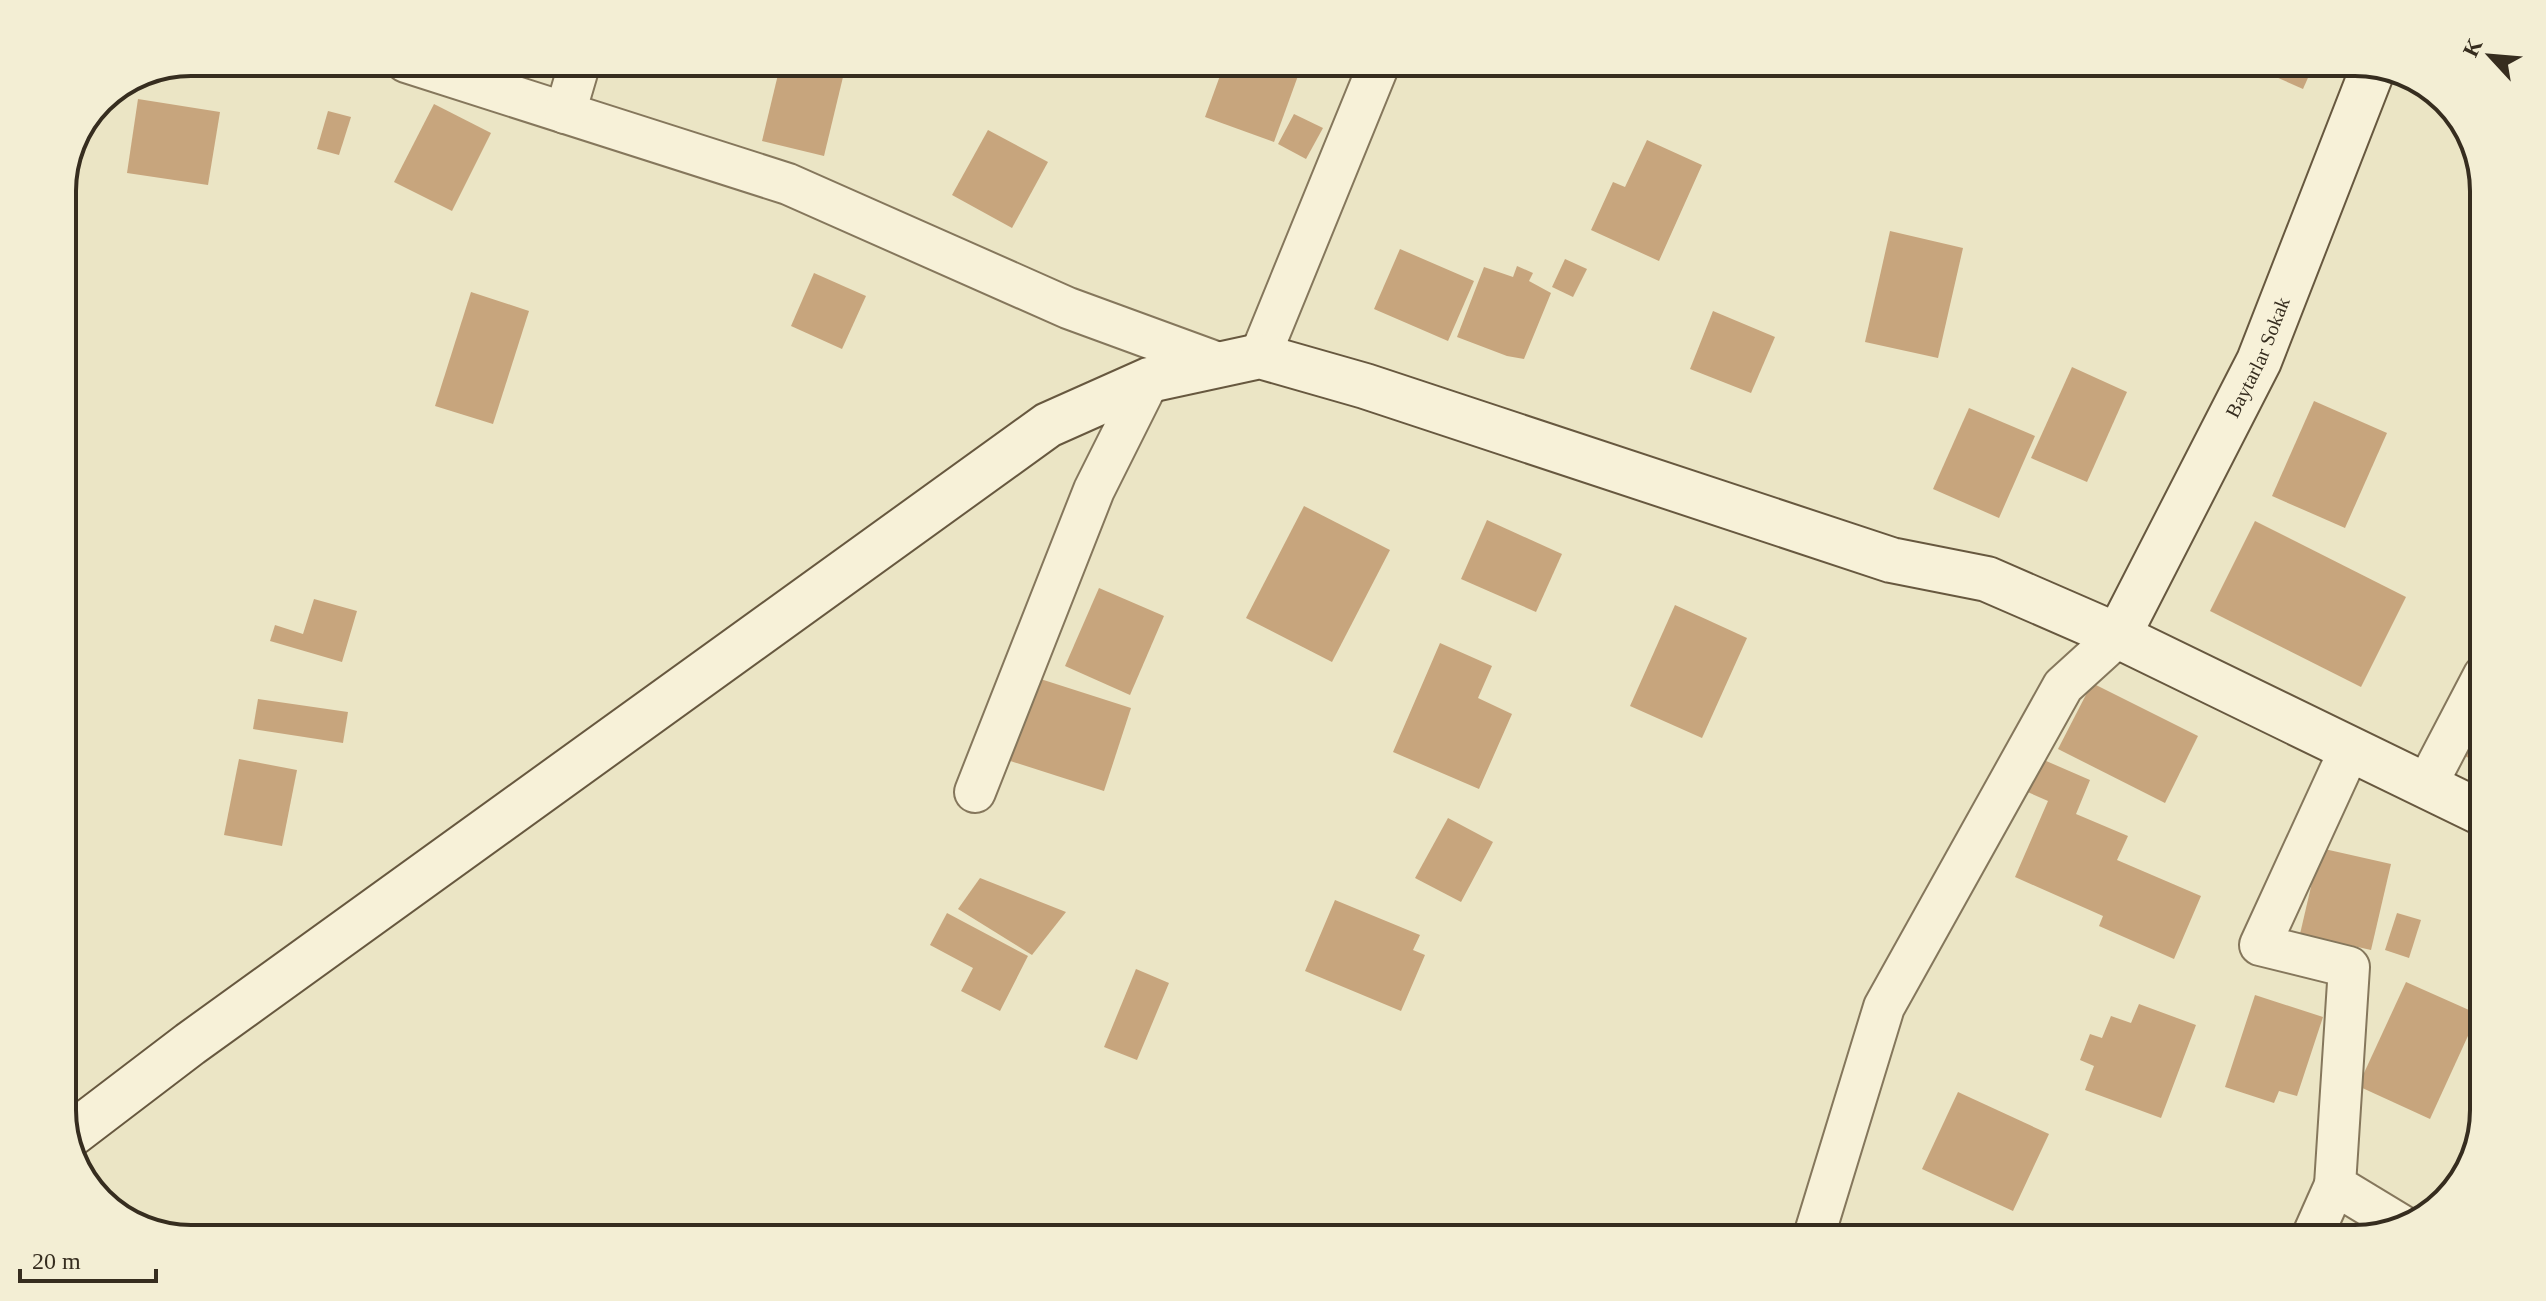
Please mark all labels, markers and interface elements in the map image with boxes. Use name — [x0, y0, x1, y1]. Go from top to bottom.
north arrow — [2450, 16, 2530, 96]
text: K — [2457, 34, 2487, 61]
street label: Baytarlar Sokak — [2221, 294, 2294, 421]
scale bar — [20, 1233, 156, 1283]
text: 20 m — [32, 1248, 81, 1274]

